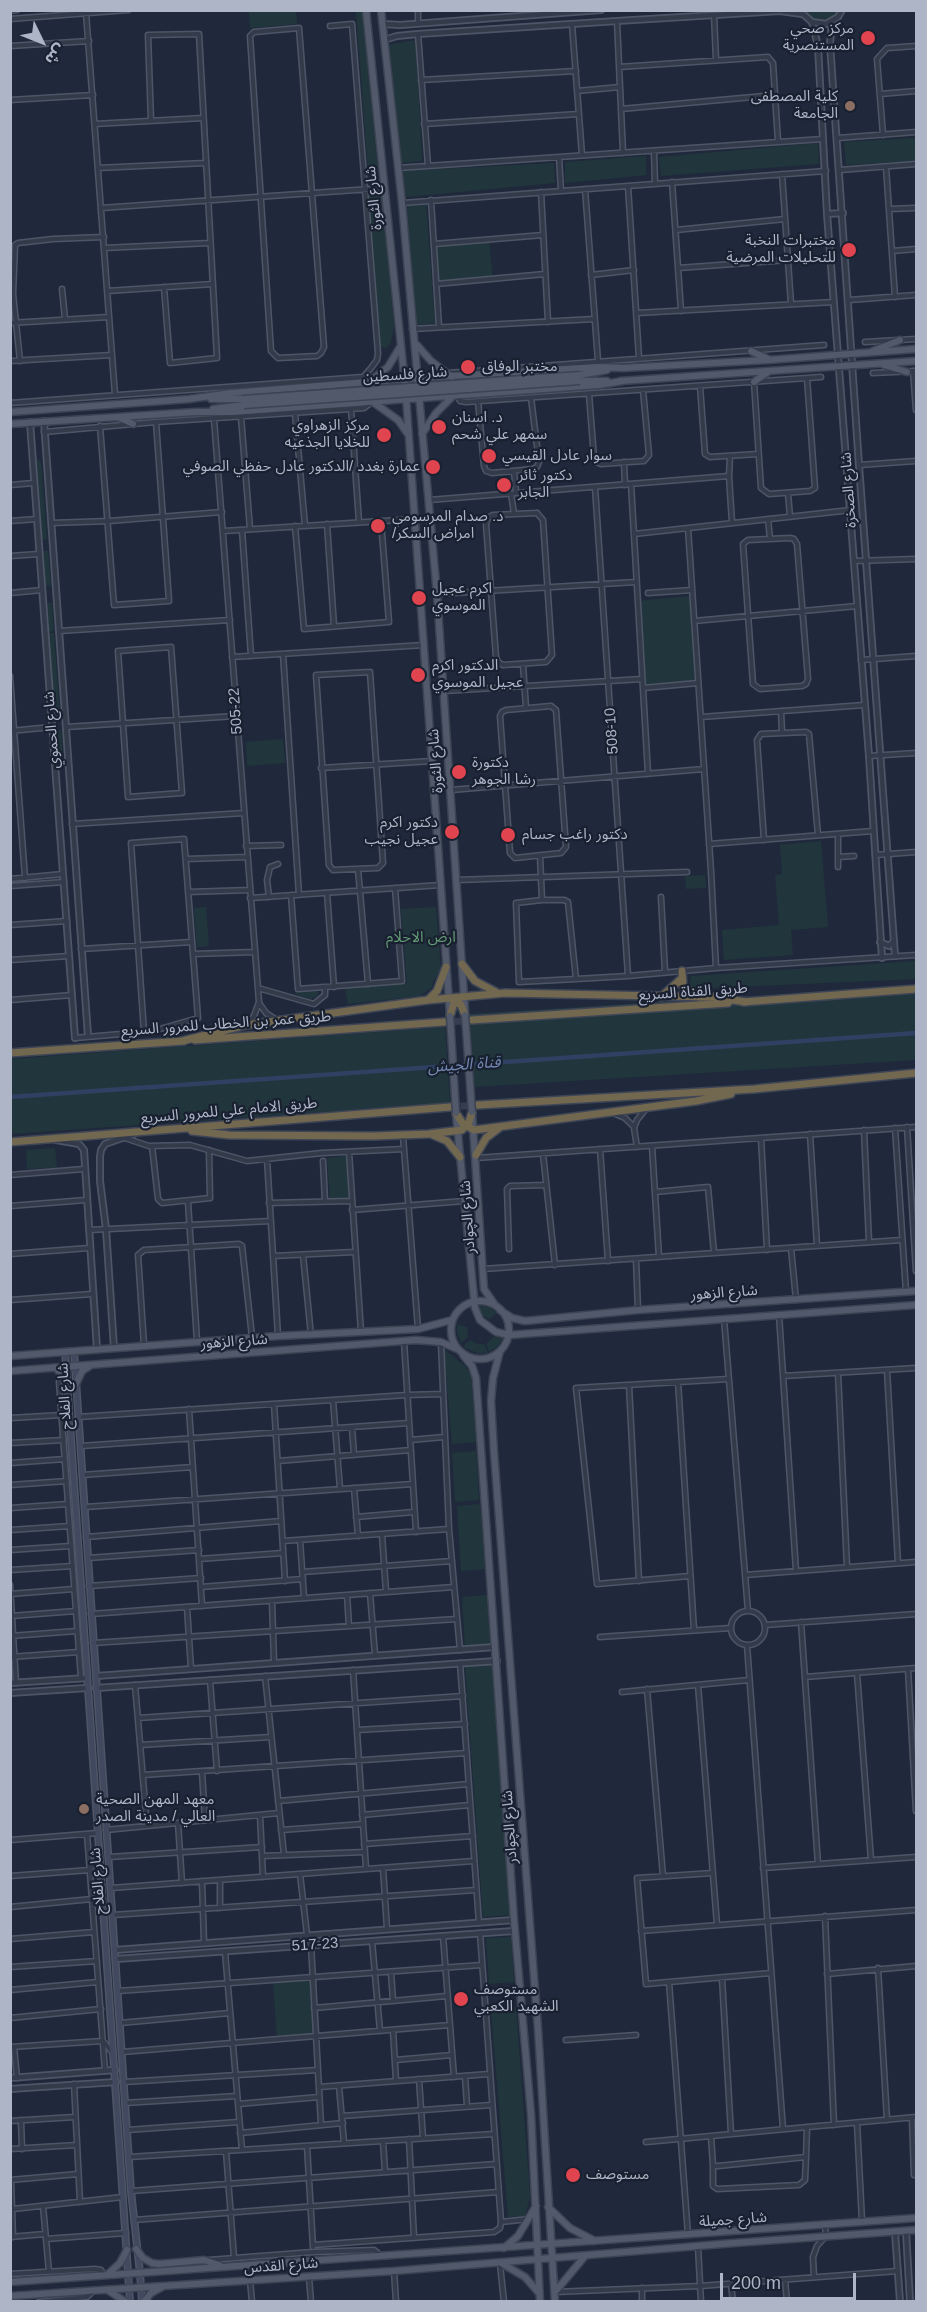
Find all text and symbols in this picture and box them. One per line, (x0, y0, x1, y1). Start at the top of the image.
north arrow (12, 12, 72, 72)
place label: مركز صحي المستنصرية (783, 20, 854, 55)
marker: مركز صحي المستنصرية (859, 29, 877, 47)
text: ش (42, 41, 69, 68)
place label: كلية المصطفى الجامعة (751, 88, 838, 123)
marker: كلية المصطفى الجامعة (843, 99, 857, 113)
street label: شارع الثورة (362, 165, 386, 231)
place label: مختبرات النخبة للتحليلات المرضية (726, 232, 836, 267)
marker: مختبرات النخبة للتحليلات المرضية (840, 241, 858, 259)
marker: مختبر الوفاق (459, 358, 477, 376)
place label: مختبر الوفاق (482, 358, 558, 376)
street label: شارع فلسطين (362, 363, 448, 387)
place label: د. اسنان سمهر علي شحم (452, 409, 547, 444)
place label: مركز الزهراوي للخلايا الجذعيه (285, 417, 370, 452)
marker: د. اسنان سمهر علي شحم (430, 418, 448, 436)
marker: مركز الزهراوي للخلايا الجذعيه (375, 426, 393, 444)
marker: سوار عادل القيسي (480, 447, 498, 465)
place label: سوار عادل القيسي (502, 447, 612, 465)
street label: شارع الصخرة (837, 451, 861, 529)
place label: عمارة بغدد /الدكتور عادل حفظي الصوفي (183, 458, 420, 476)
marker: عمارة بغدد /الدكتور عادل حفظي الصوفي (424, 458, 442, 476)
place label: دكتور ثائر الجابر (518, 467, 573, 502)
marker: دكتور ثائر الجابر (495, 476, 513, 494)
place label: د. صدام المرسومي /امراض السكر (392, 508, 503, 543)
marker: د. صدام المرسومي /امراض السكر (369, 517, 387, 535)
place label: اكرم عجيل الموسوي (432, 580, 492, 615)
marker: اكرم عجيل الموسوي (410, 589, 428, 607)
place label: الدكتور اكرم عجيل الموسوي (432, 657, 523, 692)
marker: الدكتور اكرم عجيل الموسوي (409, 666, 427, 684)
street label: 505-22 (225, 687, 247, 735)
street label: شارع الحموي (40, 691, 64, 769)
street label: 508-10 (601, 707, 623, 755)
street label: شارع الثورة (425, 728, 447, 794)
place label: دكتورة رشا الجوهر (472, 754, 536, 789)
marker: دكتورة رشا الجوهر (450, 763, 468, 781)
place label: دكتور اكرم عجيل نجيب (365, 814, 438, 849)
marker: دكتور اكرم عجيل نجيب (443, 823, 461, 841)
marker: دكتور راغب جسام (499, 826, 517, 844)
place label: دكتور راغب جسام (522, 826, 628, 844)
park label: ارض الاحلام (386, 929, 456, 947)
street label: طريق القناة السريع (638, 979, 748, 1005)
street label: طريق عمر بن الخطاب للمرور السريع (120, 1008, 332, 1040)
water label: قناة الجيش (427, 1053, 501, 1077)
street label: طريق الامام علي للمرور السريع (140, 1094, 318, 1128)
street label: شارع الچوادر (456, 1180, 480, 1254)
street label: شارع الزهور (690, 1282, 758, 1304)
street label: شارع الزهور (200, 1331, 268, 1353)
street label: شارع الفلاح (54, 1362, 76, 1430)
street label: شارع الچوادر (498, 1790, 522, 1864)
place label: معهد المهن الصحية العالي / مدينة الصدر (96, 1791, 215, 1826)
marker: معهد المهن الصحية العالي / مدينة الصدر (77, 1802, 91, 1816)
street label: شارع الفلاح (87, 1847, 109, 1915)
street label: 517-23 (291, 1934, 339, 1956)
place label: مستوصف الشهيد الكعبي (474, 1981, 559, 2016)
marker: مستوصف الشهيد الكعبي (452, 1990, 470, 2008)
marker: مستوصف (564, 2166, 582, 2184)
place label: مستوصف (586, 2166, 649, 2184)
street label: شارع جميلة (698, 2209, 768, 2231)
street label: شارع القدس (243, 2254, 319, 2278)
scale bar (723, 2261, 860, 2299)
text: 200 m (731, 2273, 781, 2293)

